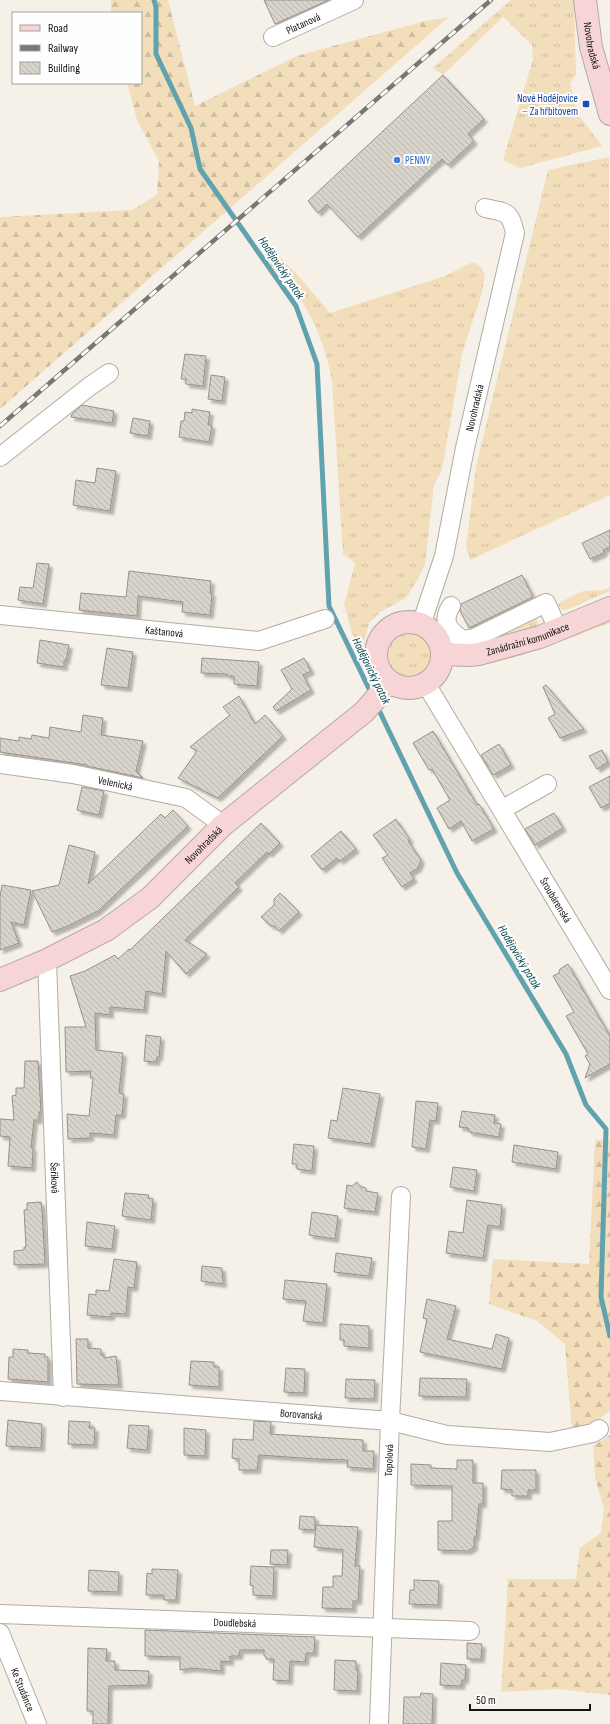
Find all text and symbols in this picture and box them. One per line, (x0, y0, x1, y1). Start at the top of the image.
street label: Platanová (284, 10, 322, 37)
legend (12, 12, 142, 84)
text: Road (48, 21, 68, 36)
street label: Novohradská (581, 21, 603, 70)
text: Railway (48, 41, 79, 56)
text: Building (48, 61, 80, 76)
place label: Nové Hodějovice – Za hřbitovem (517, 92, 578, 118)
marker: Nové Hodějovice – Za hřbitovem (581, 99, 591, 109)
place label: PENNY (405, 154, 430, 167)
marker: PENNY (392, 155, 402, 165)
water label: Hodějovický potok (255, 234, 308, 303)
street label: Novohradská (463, 383, 486, 433)
street label: Zanádražní komunikace (485, 619, 571, 658)
street label: Kaštanová (145, 623, 184, 640)
water label: Hodějovický potok (348, 635, 394, 707)
street label: Velenická (97, 773, 134, 793)
street label: Novohradská (182, 823, 225, 866)
street label: Šroubárenská (537, 875, 574, 925)
water label: Hodějovický potok (494, 922, 544, 992)
street label: Šeříková (48, 1162, 62, 1194)
street label: Borovanská (279, 1406, 323, 1422)
street label: Topolová (381, 1444, 396, 1477)
street label: Doudlebská (213, 1615, 256, 1630)
street label: Ke Studánce (8, 1666, 38, 1713)
scale bar (470, 1686, 590, 1712)
text: 50 m (476, 1693, 496, 1708)

